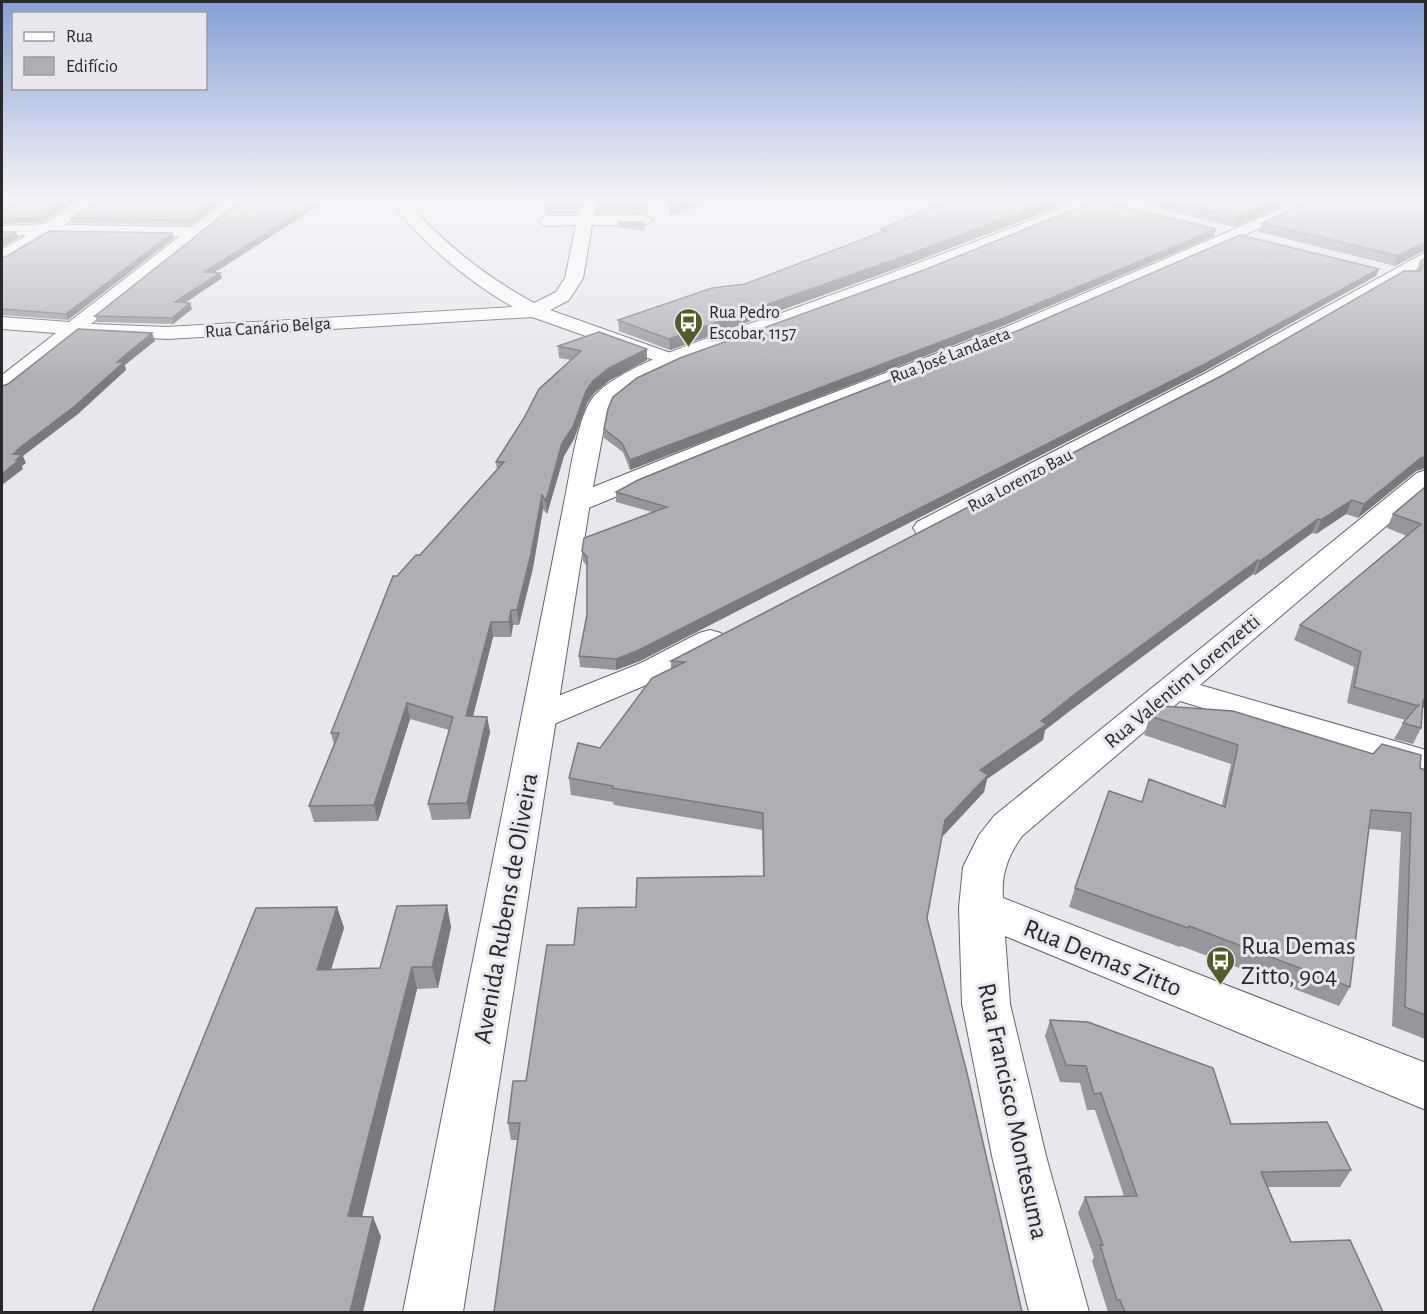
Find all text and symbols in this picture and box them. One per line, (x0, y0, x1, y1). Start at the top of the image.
legend (12, 12, 207, 90)
text: Rua (66, 28, 93, 46)
text: Edifício (66, 58, 118, 76)
place label: Rua Pedro Escobar, 1157 (709, 304, 796, 343)
bus stop icon: Rua Pedro Escobar, 1157 (672, 306, 704, 348)
street label: Rua Canário Belga (205, 315, 332, 341)
street label: Rua José Landaeta (888, 325, 1013, 387)
street label: Rua Lorenzo Bau (965, 446, 1076, 516)
street label: Rua Valentim Lorenzetti (1101, 610, 1264, 752)
street label: Avenida Rubens de Oliveira (469, 771, 543, 1046)
street label: Rua Demas Zitto (1020, 914, 1185, 1001)
place label: Rua Demas Zitto, 904 (1241, 933, 1356, 989)
bus stop icon: Rua Demas Zitto, 904 (1204, 944, 1236, 986)
street label: Rua Francisco Montesuma (973, 981, 1053, 1242)

